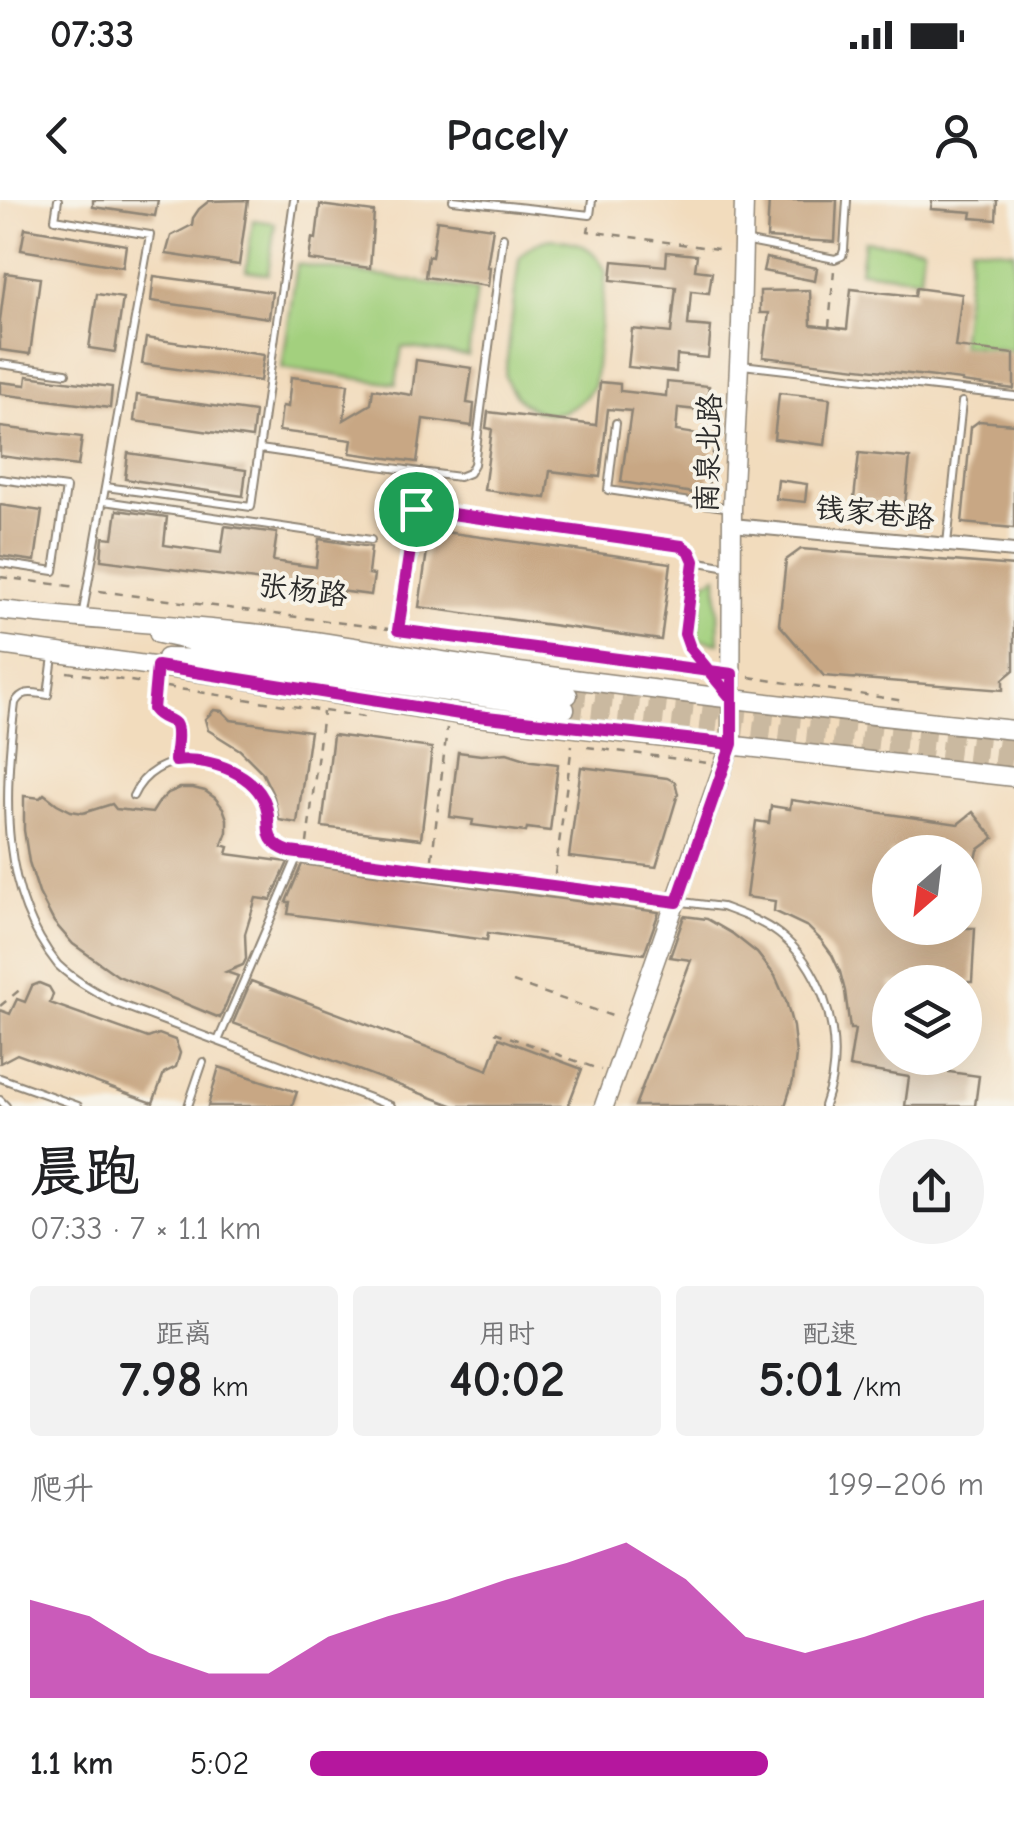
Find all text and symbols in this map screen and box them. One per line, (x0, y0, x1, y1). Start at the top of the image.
text: 07:33 (50, 13, 134, 57)
icon: back (30, 108, 85, 163)
icon: person (929, 108, 984, 163)
text: Pacely (446, 109, 568, 161)
street label: 南泉北路 (689, 392, 728, 514)
pin (374, 467, 459, 552)
icon: arrive (389, 482, 444, 537)
street label: 钱家巷路 (814, 491, 936, 536)
street label: 张杨路 (256, 568, 350, 613)
north arrow (872, 835, 982, 945)
map controls (872, 835, 982, 1075)
button: layers (872, 965, 982, 1075)
button: share (879, 1139, 984, 1244)
text: 晨跑 (30, 1140, 140, 1204)
text: 07:33 · 7 × 1.1 km (30, 1210, 261, 1247)
text: 距离 (156, 1318, 212, 1350)
text: 用时 (479, 1318, 535, 1350)
text: 配速 (802, 1318, 858, 1350)
text: 7.98 (119, 1351, 203, 1409)
text: 40:02 (449, 1351, 565, 1409)
text: 5:01 (758, 1351, 843, 1409)
text: km (203, 1371, 249, 1403)
text: /km (843, 1371, 902, 1403)
text: 199–206 m (827, 1466, 984, 1503)
text: 爬升 (30, 1470, 94, 1507)
text: 1.1 km (30, 1745, 113, 1782)
text: 5:02 (190, 1745, 249, 1782)

